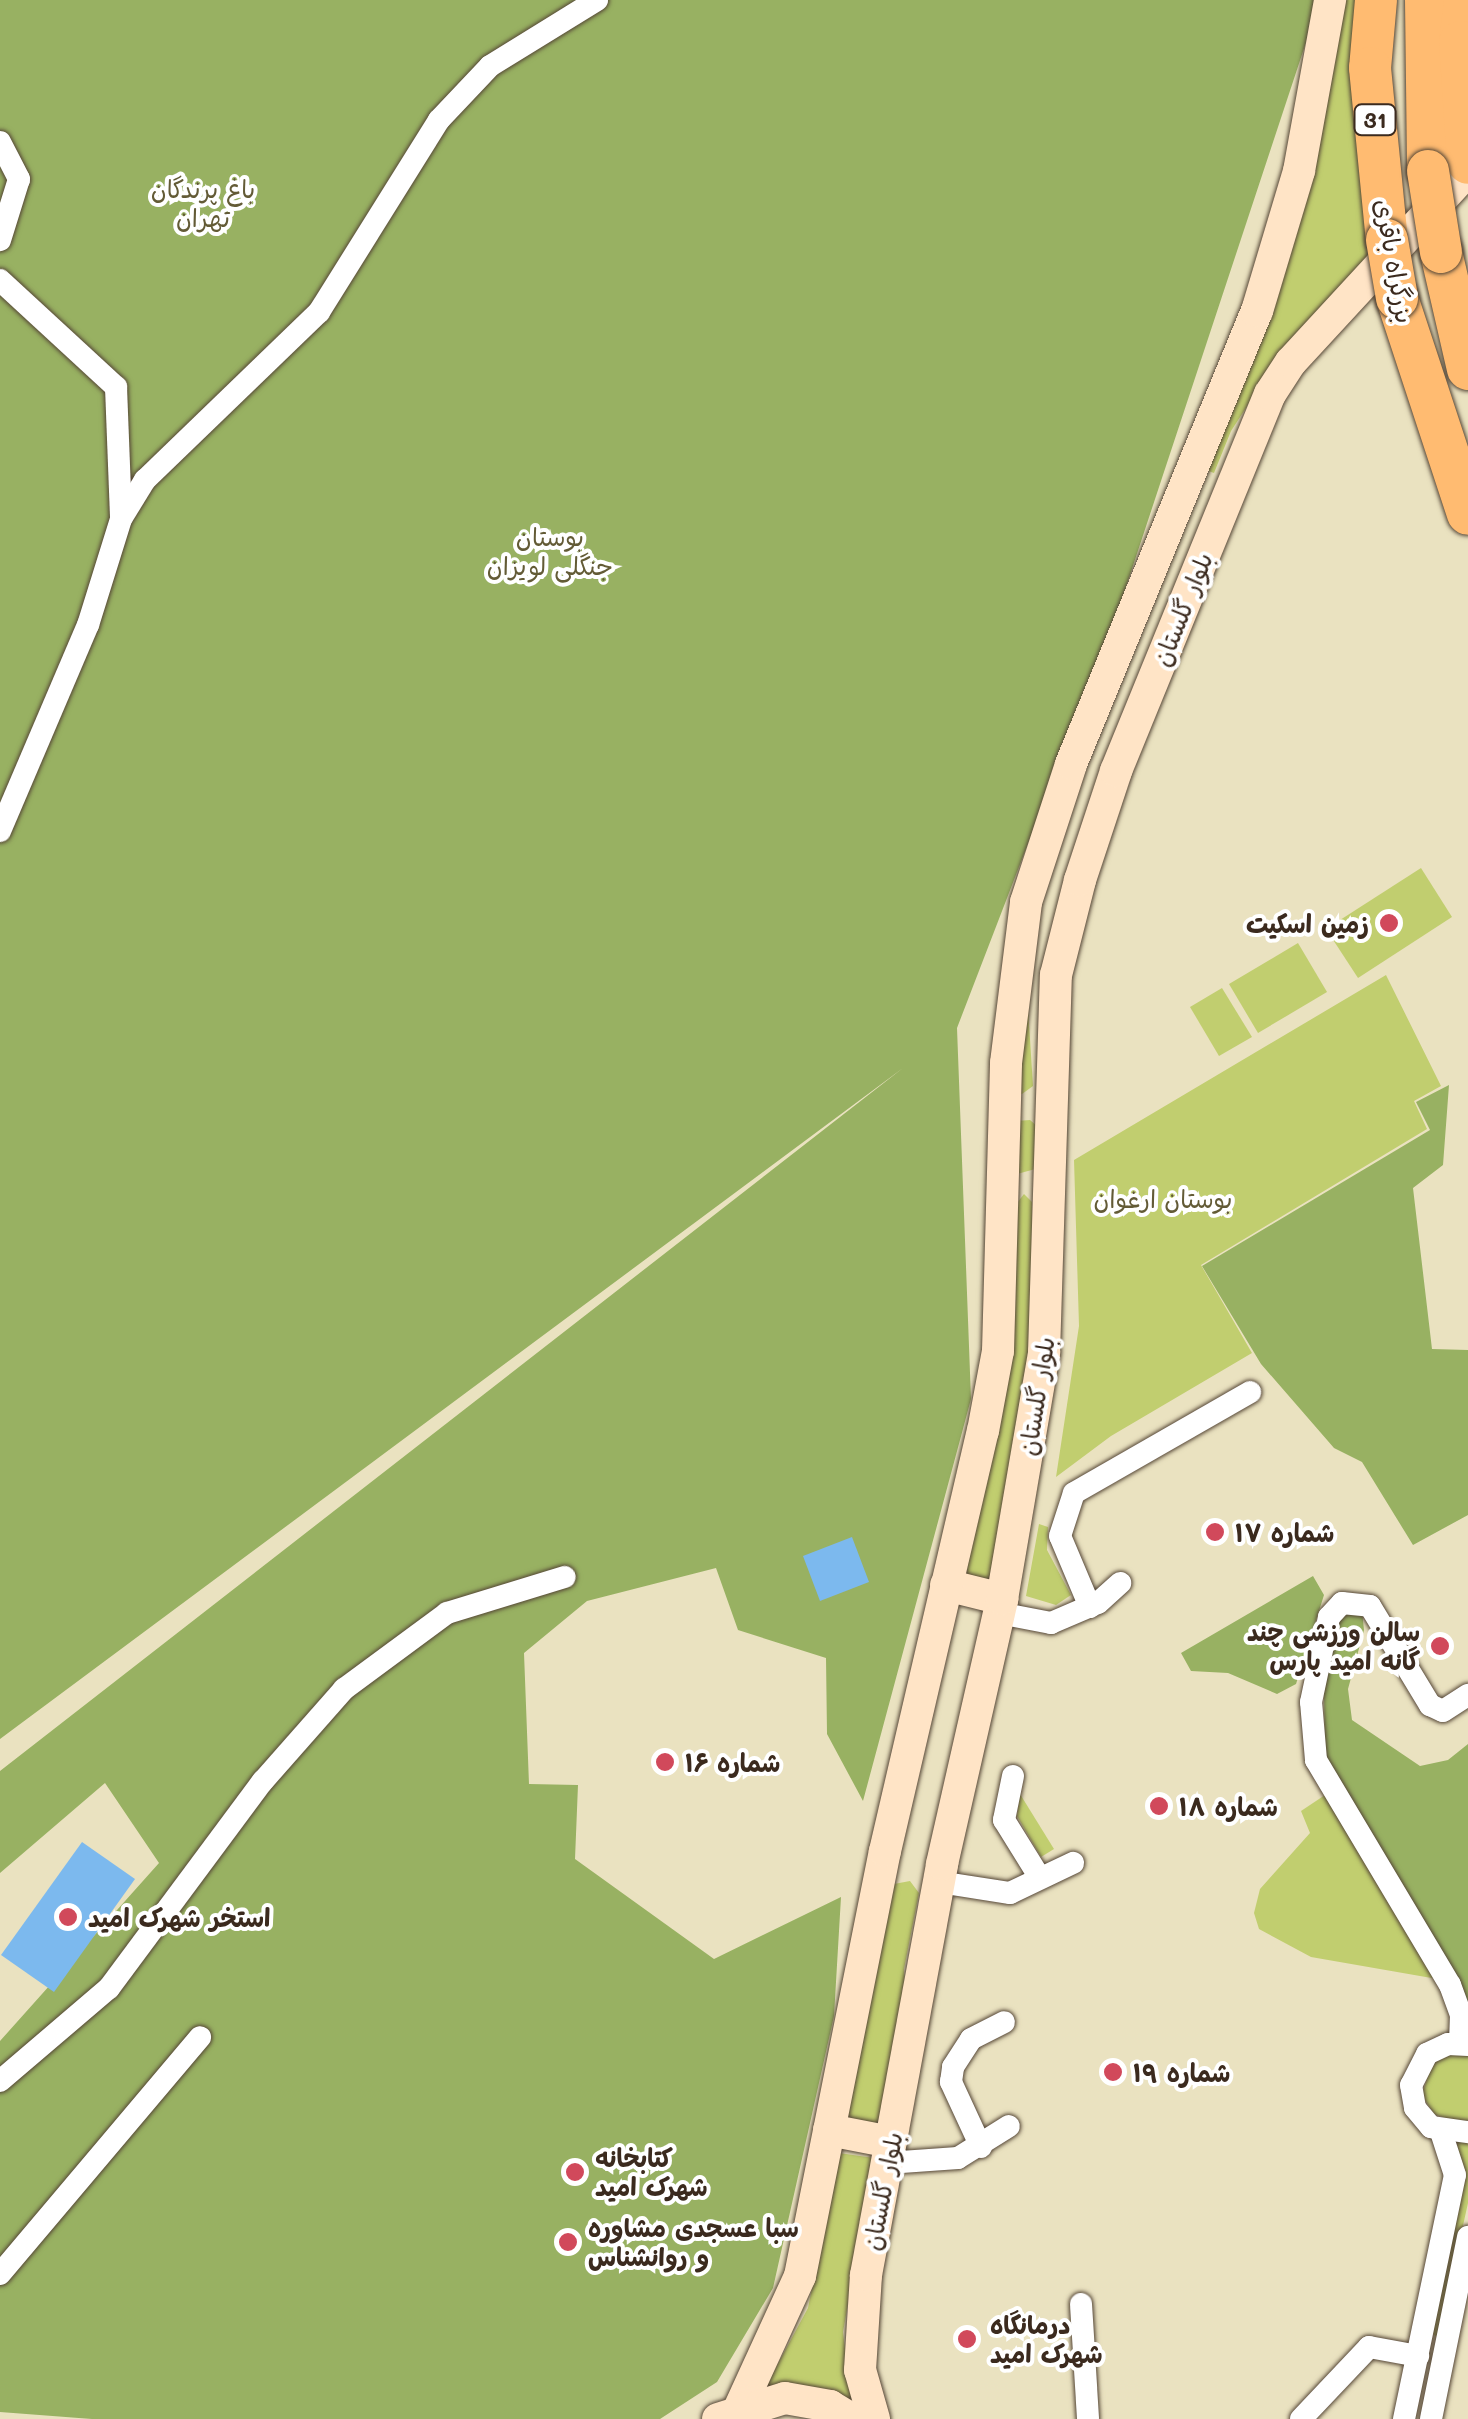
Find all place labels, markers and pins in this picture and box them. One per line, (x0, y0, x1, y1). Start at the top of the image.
place label: زمین اسکیت (1246, 908, 1369, 938)
marker: زمین اسکیت (1378, 912, 1400, 934)
place label: شماره ۱۷ (1235, 1517, 1334, 1547)
marker: شماره ۱۷ (1204, 1521, 1226, 1543)
place label: سالن ورزشی چند گانه امید پارس (1247, 1617, 1420, 1676)
marker: سالن ورزشی چند گانه امید پارس (1429, 1635, 1451, 1657)
place label: شماره ۱۶ (685, 1747, 780, 1777)
marker: شماره ۱۶ (654, 1751, 676, 1773)
place label: شماره ۱۸ (1179, 1791, 1278, 1821)
marker: شماره ۱۸ (1148, 1795, 1170, 1817)
place label: استخر شهرک امید (88, 1902, 271, 1932)
marker: استخر شهرک امید (57, 1906, 79, 1928)
place label: شماره ۱۹ (1133, 2057, 1230, 2087)
marker: شماره ۱۹ (1102, 2061, 1124, 2083)
place label: کتابخانه شهرک امید (595, 2143, 708, 2202)
marker: کتابخانه شهرک امید (564, 2161, 586, 2183)
place label: سبا عسجدی مشاوره و روانشناس (588, 2213, 799, 2272)
marker: سبا عسجدی مشاوره و روانشناس (557, 2231, 579, 2253)
place label: درمانگاه شهرک امید (990, 2310, 1103, 2369)
marker: درمانگاه شهرک امید (954, 2326, 980, 2352)

